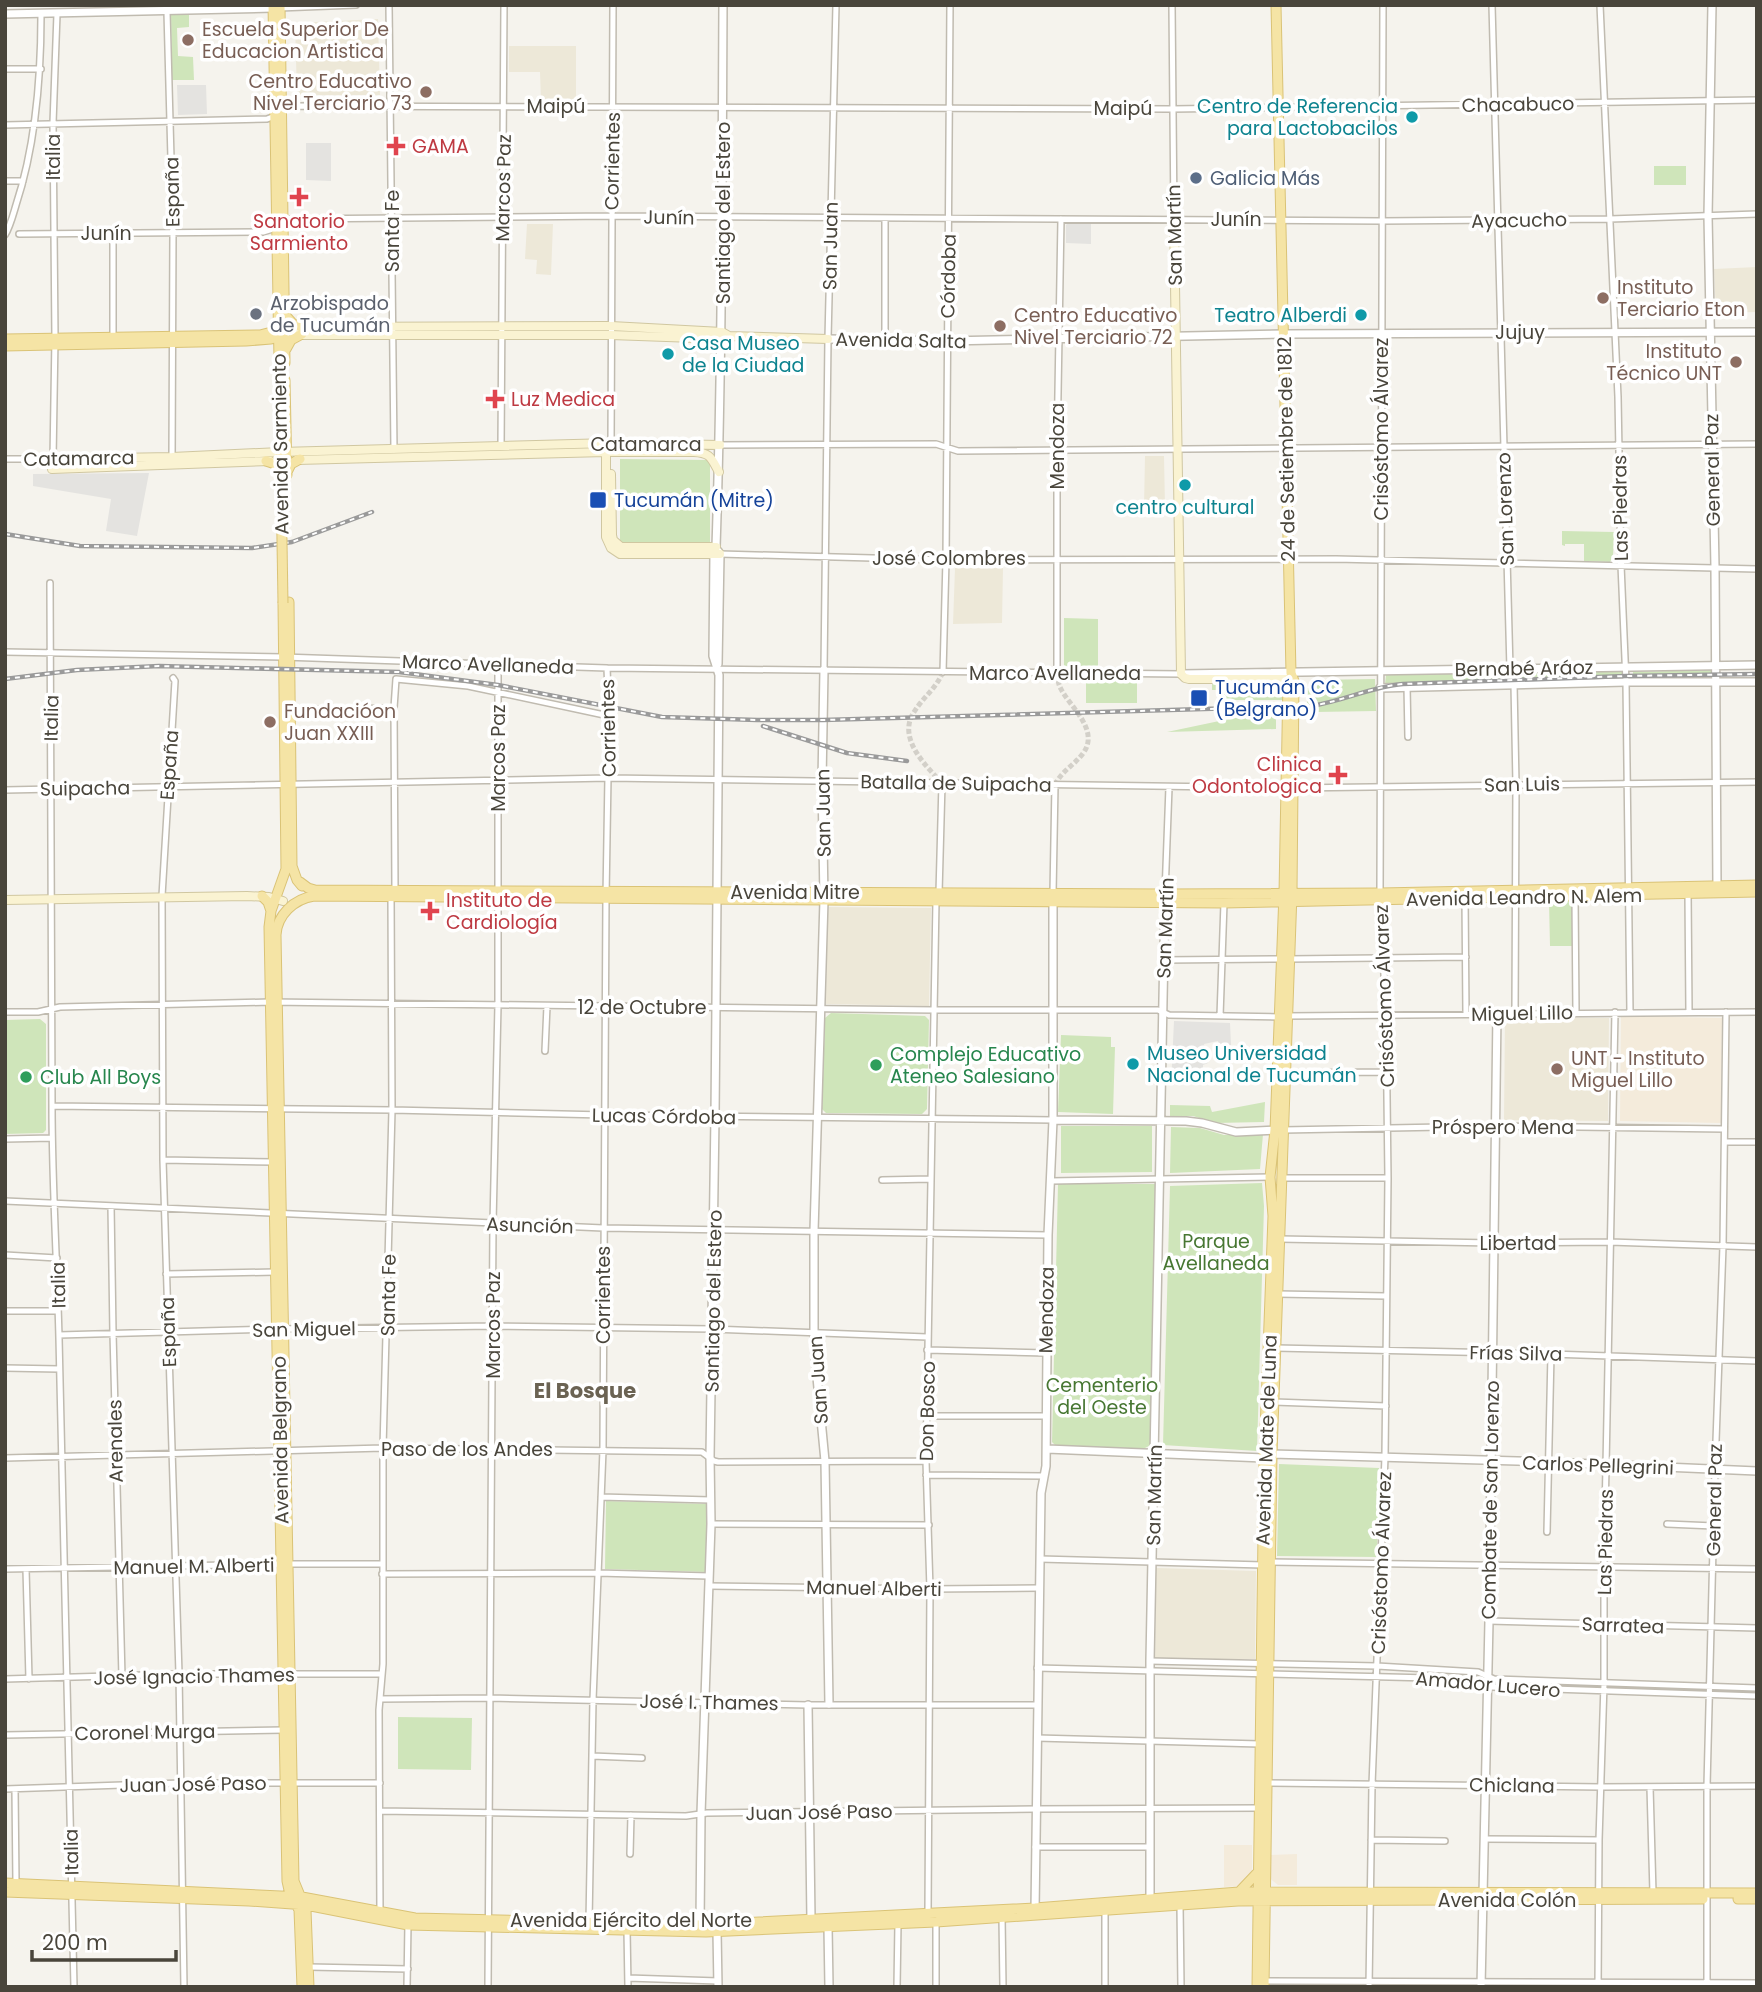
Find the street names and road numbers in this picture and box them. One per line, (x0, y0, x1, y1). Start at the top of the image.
street label: Chacabuco (1461, 90, 1575, 119)
street label: Maipú (527, 93, 585, 120)
street label: Maipú (1094, 95, 1152, 122)
street label: Corrientes (598, 112, 627, 210)
street label: Santiago del Estero (710, 122, 737, 304)
street label: Italia (40, 134, 67, 180)
street label: Marcos Paz (489, 134, 518, 242)
street label: España (158, 157, 187, 227)
street label: San Martín (1160, 184, 1189, 286)
street label: Santa Fe (379, 190, 406, 272)
street label: San Juan (816, 202, 845, 290)
street label: Junín (643, 204, 695, 231)
street label: Junín (1210, 206, 1262, 233)
street label: Ayacucho (1471, 206, 1567, 235)
street label: Junín (80, 220, 132, 247)
street label: Córdoba (934, 233, 963, 319)
street label: Jujuy (1495, 319, 1545, 346)
street label: Avenida Salta (835, 326, 967, 355)
street label: 24 de Setiembre de 1812 (1271, 336, 1302, 562)
street label: Crisóstomo Álvarez (1368, 338, 1395, 520)
street label: Avenida Sarmiento (265, 353, 296, 535)
street label: Mendoza (1044, 403, 1071, 489)
street label: General Paz (1698, 413, 1727, 527)
street label: Catamarca (590, 431, 702, 458)
street label: Catamarca (23, 444, 135, 473)
street label: San Lorenzo (1490, 452, 1521, 566)
street label: Las Piedras (1606, 455, 1635, 561)
street label: José Colombres (872, 545, 1026, 572)
street label: Marco Avellaneda (402, 648, 574, 681)
street label: Bernabé Aráoz (1454, 654, 1594, 683)
street label: Marco Avellaneda (969, 660, 1141, 687)
street label: Corrientes (594, 679, 623, 777)
street label: Italia (38, 694, 65, 742)
street label: Marcos Paz (485, 704, 512, 812)
street label: España (154, 729, 185, 801)
street label: Batalla de Suipacha (860, 768, 1052, 799)
street label: San Juan (809, 769, 838, 857)
street label: San Luis (1484, 770, 1560, 799)
street label: Suipacha (40, 774, 130, 803)
street label: San Martín (1150, 877, 1181, 979)
street label: Avenida Mitre (730, 879, 860, 906)
street label: Avenida Leandro N. Alem (1406, 882, 1642, 913)
street label: Crisóstomo Álvarez (1368, 904, 1401, 1088)
street label: 12 de Octubre (577, 994, 707, 1021)
street label: Miguel Lillo (1471, 999, 1573, 1028)
street label: Lucas Córdoba (592, 1102, 736, 1131)
street label: Próspero Mena (1432, 1114, 1574, 1141)
street label: Santiago del Estero (698, 1209, 729, 1393)
street label: Asunción (486, 1210, 574, 1241)
street label: Libertad (1479, 1230, 1557, 1257)
street label: Corrientes (590, 1246, 617, 1344)
street label: Santa Fe (374, 1254, 403, 1336)
street label: Italia (45, 1261, 72, 1309)
street label: Mendoza (1032, 1266, 1061, 1354)
street label: Marcos Paz (480, 1271, 507, 1379)
street label: España (154, 1296, 183, 1368)
street label: San Miguel (252, 1315, 356, 1344)
street label: Avenida Mate de Luna (1249, 1334, 1284, 1546)
street label: San Juan (802, 1335, 835, 1425)
street label: Frías Silva (1469, 1339, 1563, 1368)
street label: Avenida Belgrano (266, 1356, 295, 1524)
street label: Don Bosco (913, 1361, 942, 1461)
street label: Combate de San Lorenzo (1475, 1380, 1506, 1620)
street label: Arenales (101, 1399, 130, 1483)
street label: Paso de los Andes (381, 1436, 553, 1463)
street label: General Paz (1700, 1443, 1729, 1557)
street label: San Martín (1140, 1444, 1169, 1546)
street label: Carlos Pellegrini (1522, 1449, 1674, 1482)
street label: Crisóstomo Álvarez (1365, 1471, 1398, 1655)
street label: Las Piedras (1591, 1489, 1620, 1595)
street label: Manuel M. Alberti (113, 1552, 275, 1581)
street label: Manuel Alberti (806, 1574, 942, 1603)
street label: Sarratea (1581, 1611, 1665, 1640)
street label: José Ignacio Thames (93, 1661, 295, 1692)
street label: Amador Lucero (1414, 1665, 1562, 1704)
street label: José I. Thames (639, 1688, 779, 1717)
street label: Coronel Murga (74, 1718, 216, 1747)
street label: Juan José Paso (119, 1770, 267, 1799)
street label: Chiclana (1469, 1771, 1555, 1800)
street label: Juan José Paso (745, 1798, 893, 1827)
street label: Italia (58, 1828, 85, 1876)
street label: Avenida Colón (1438, 1887, 1576, 1914)
street label: Avenida Ejército del Norte (510, 1907, 752, 1934)

